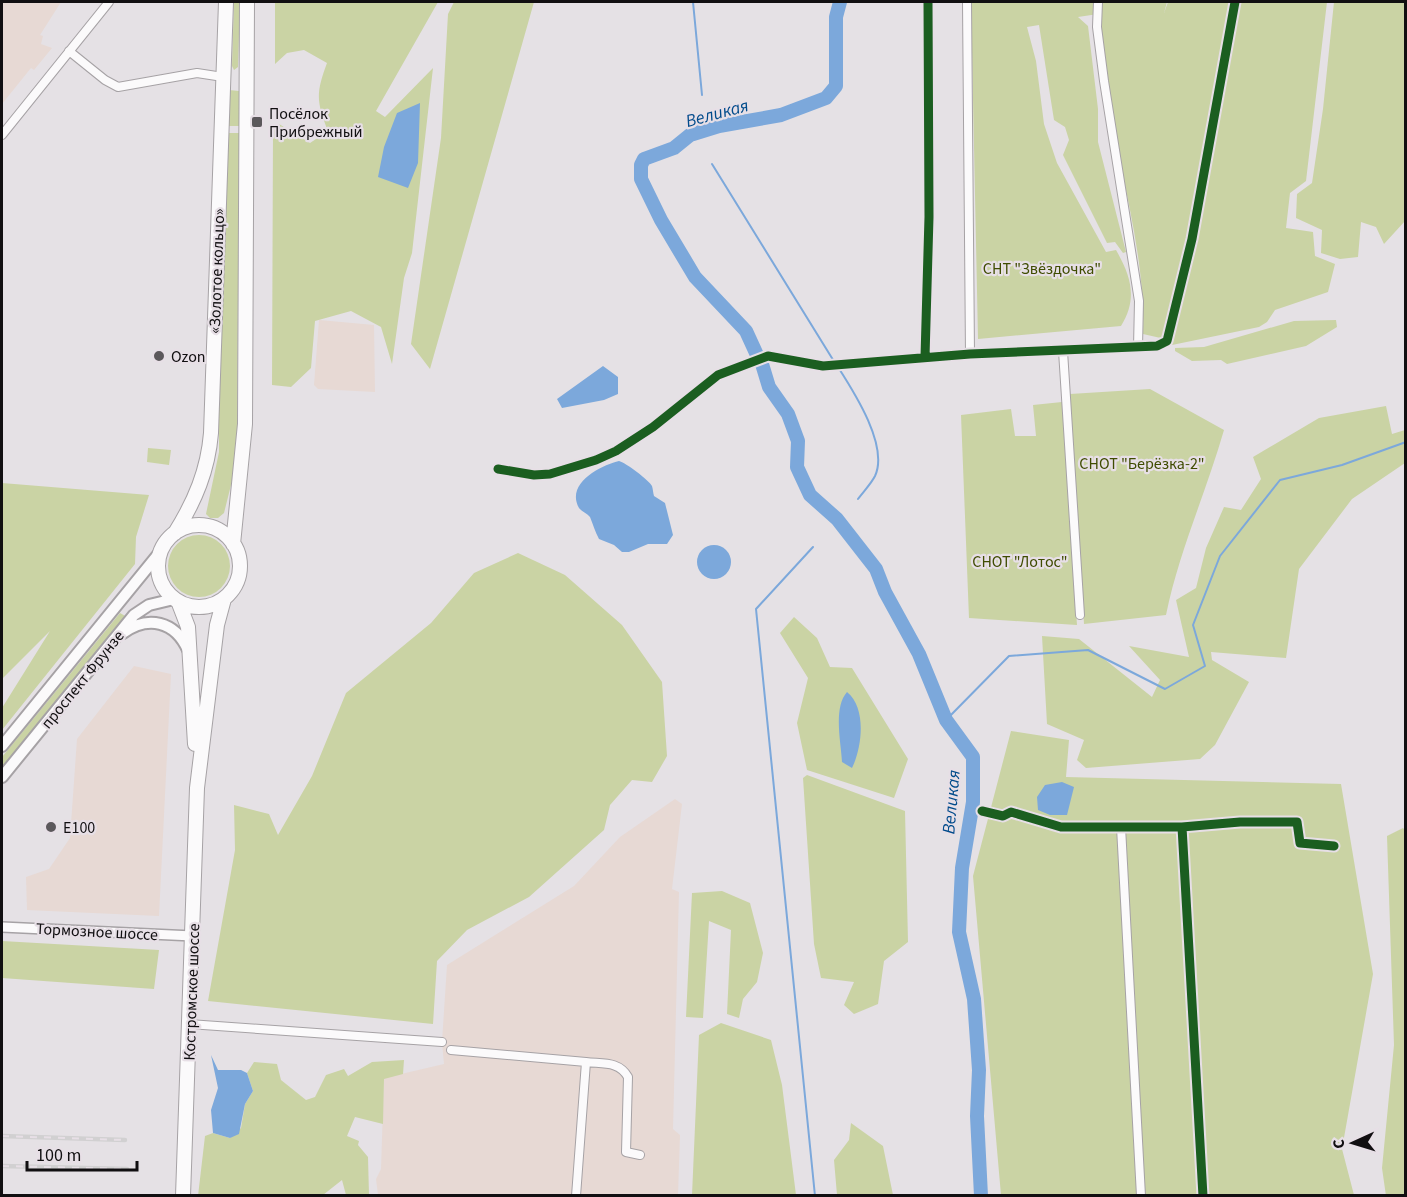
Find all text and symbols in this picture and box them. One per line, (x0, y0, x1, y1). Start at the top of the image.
water label: Великая (683, 93, 752, 134)
place label: Посёлок Прибрежный (269, 103, 363, 143)
marker: Посёлок Прибрежный (250, 115, 264, 129)
street label: «Золотое кольцо» (204, 208, 230, 334)
park label: СНТ "Звёздочка" (983, 258, 1101, 280)
place label: Ozon (171, 346, 206, 368)
marker: Ozon (152, 349, 166, 363)
park label: СНОТ "Берёзка-2" (1079, 453, 1205, 475)
park label: СНОТ "Лотос" (972, 551, 1068, 573)
street label: проспект Фрунзе (36, 626, 129, 734)
water label: Великая (936, 769, 967, 835)
place label: E100 (63, 817, 95, 839)
marker: E100 (44, 820, 58, 834)
street label: Тормозное шоссе (35, 918, 159, 946)
street label: Костромское шоссе (179, 923, 205, 1061)
north arrow (1323, 1113, 1383, 1173)
scale bar (27, 1134, 136, 1172)
text: С (1328, 1139, 1350, 1149)
text: 100 m (36, 1143, 81, 1168)

